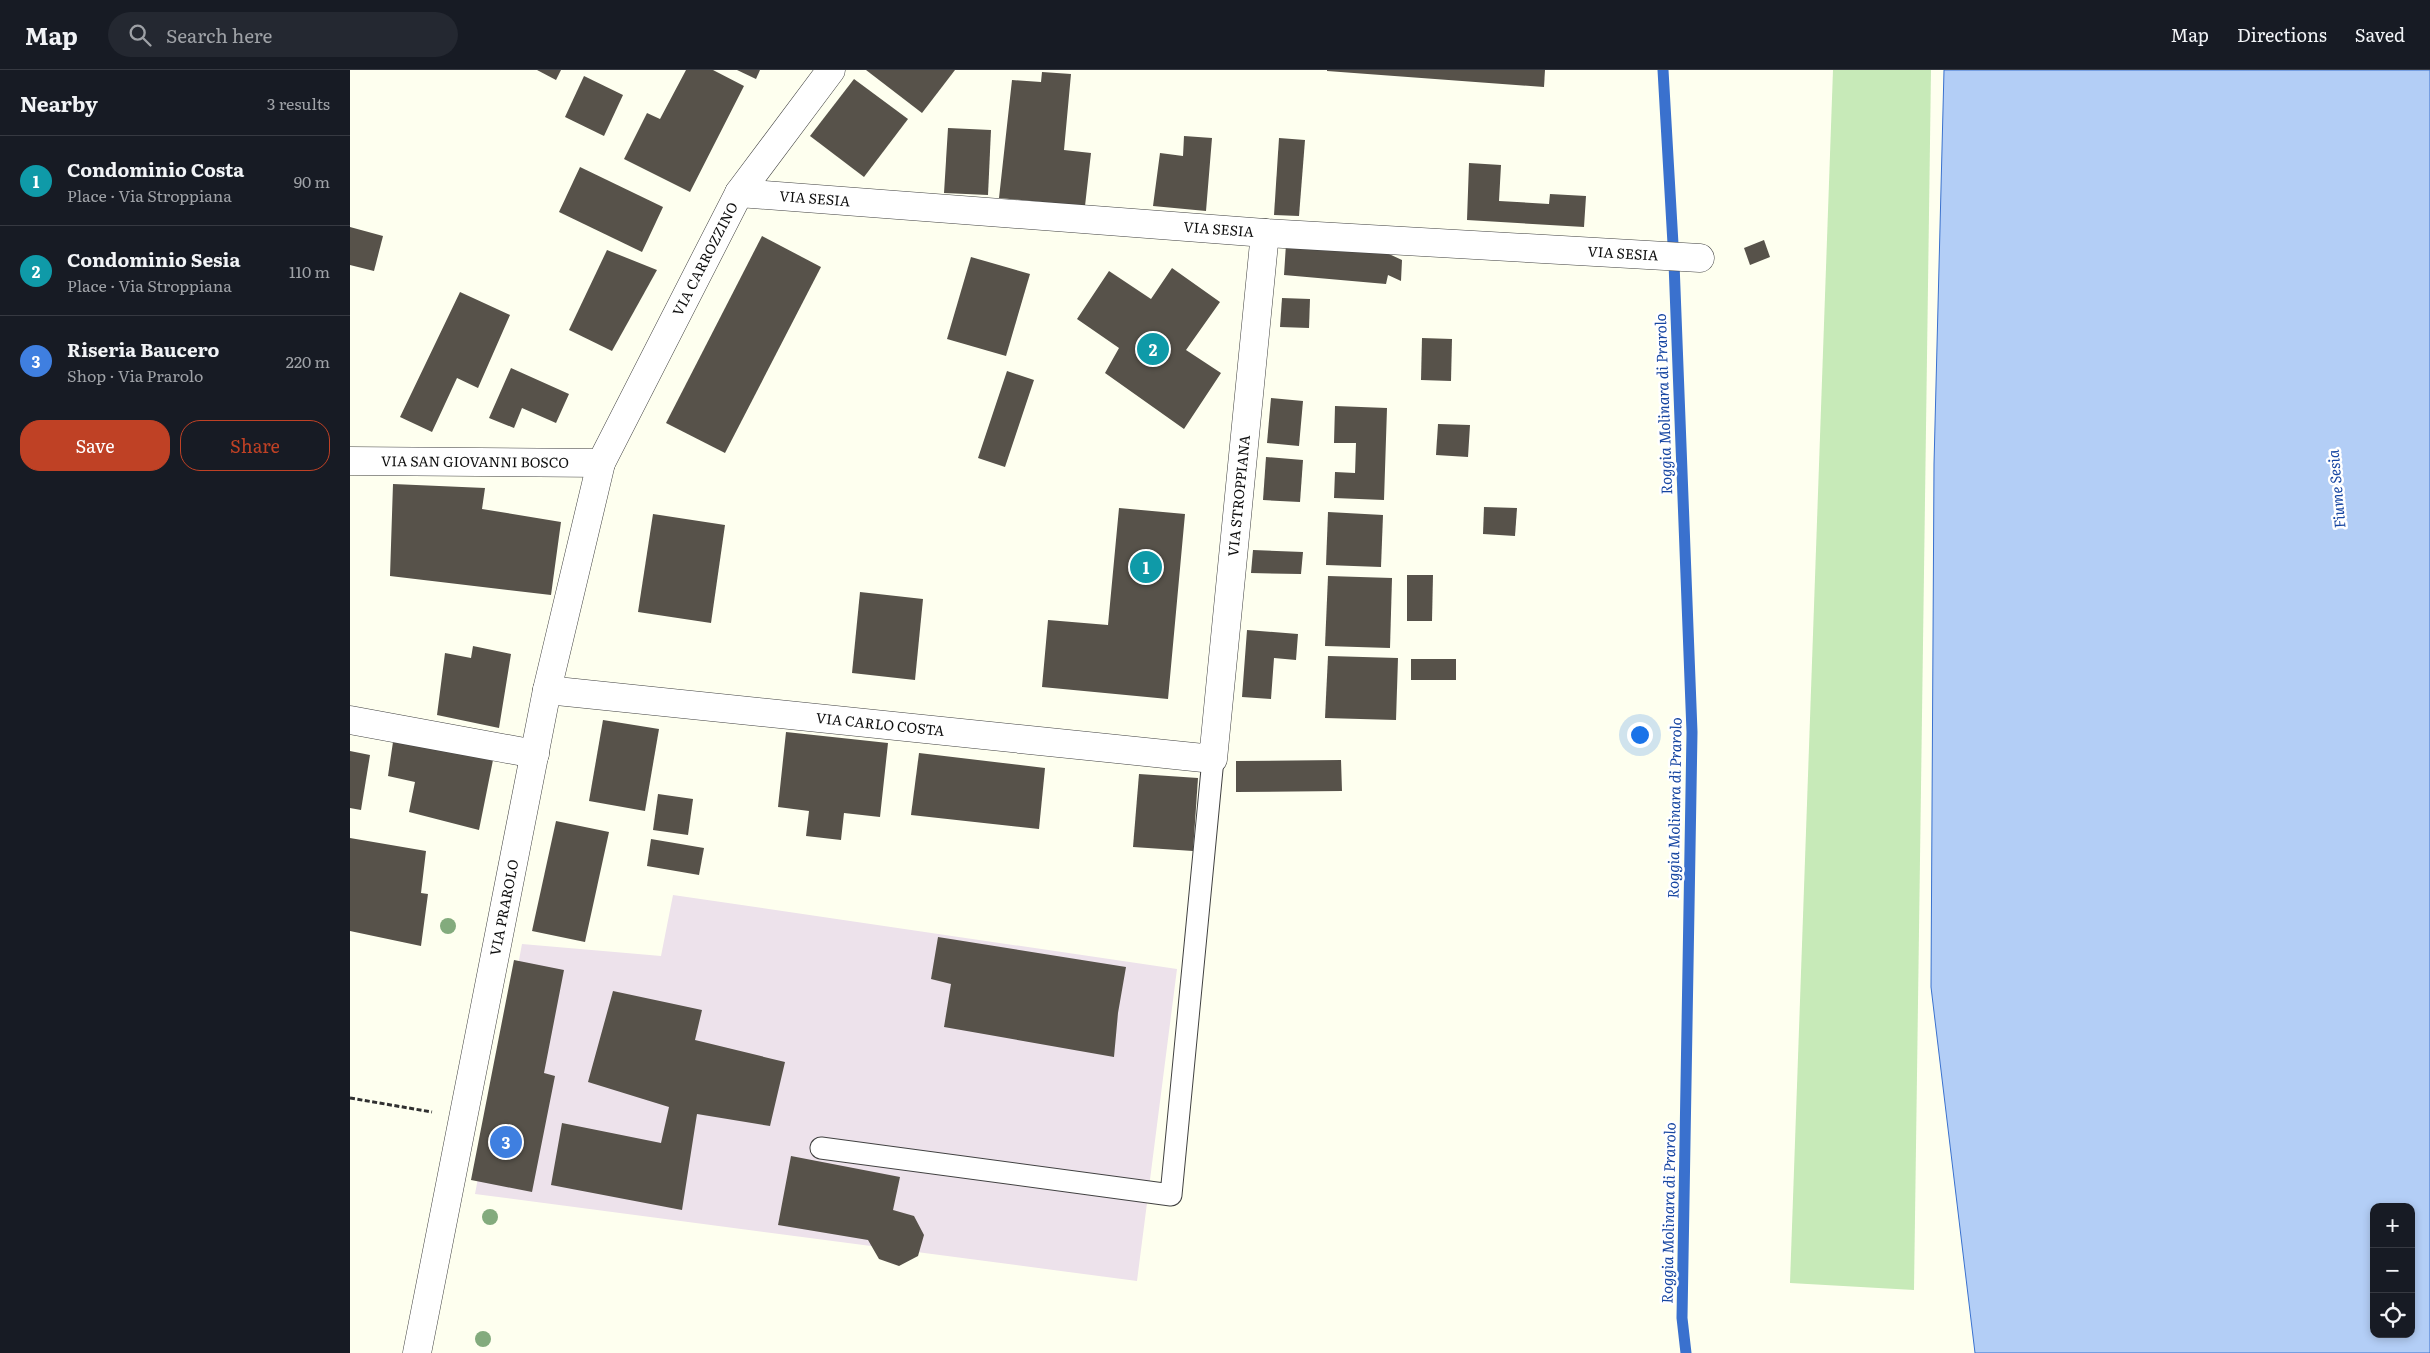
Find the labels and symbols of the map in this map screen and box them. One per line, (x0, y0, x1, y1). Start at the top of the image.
street label: VIA SESIA (779, 185, 852, 210)
street label: VIA CARROZZINO (667, 198, 742, 319)
street label: VIA SESIA (1183, 216, 1256, 241)
street label: VIA SESIA (1587, 241, 1660, 265)
water label: Roggia Molinara di Prarolo (1648, 313, 1677, 495)
pin: 2 (1137, 330, 1169, 368)
street label: VIA STROPPIANA (1222, 433, 1254, 558)
water label: Fiume Sesia (2321, 448, 2350, 529)
street label: VIA SAN GIOVANNI BOSCO (381, 450, 569, 472)
pin: 1 (1130, 548, 1162, 586)
street label: VIA CARLO COSTA (815, 707, 946, 740)
water label: Roggia Molinara di Prarolo (1660, 717, 1687, 899)
your location (1627, 722, 1653, 748)
street label: VIA PRAROLO (484, 857, 523, 957)
water label: Roggia Molinara di Prarolo (1654, 1122, 1681, 1304)
pin: 3 (490, 1123, 522, 1161)

